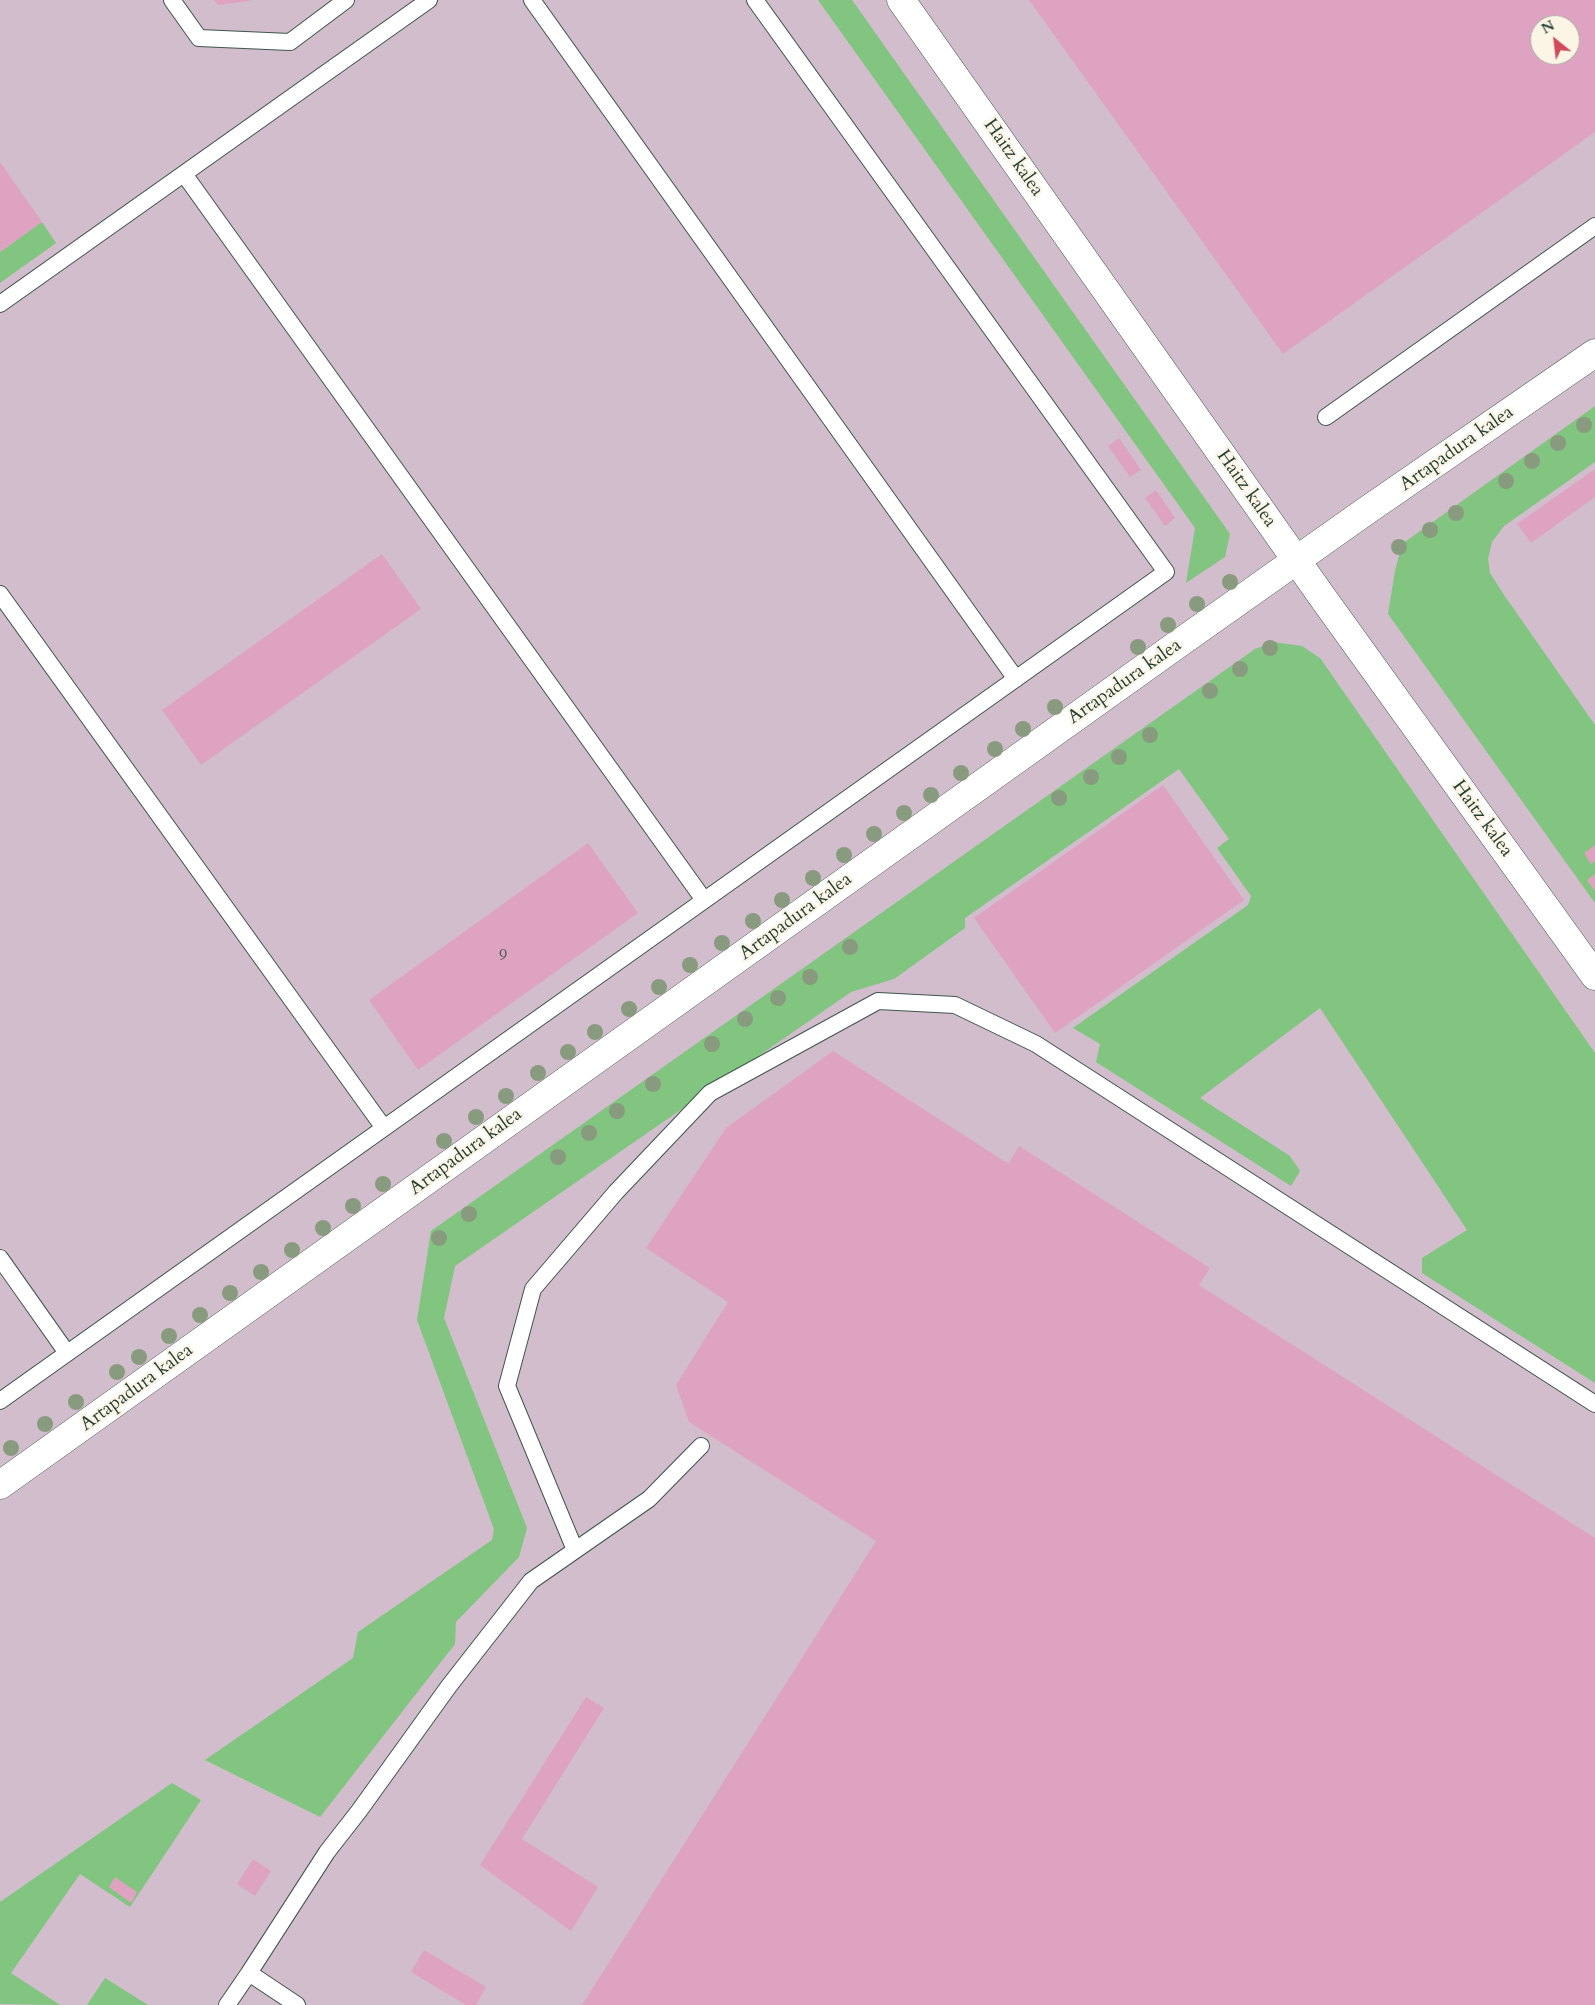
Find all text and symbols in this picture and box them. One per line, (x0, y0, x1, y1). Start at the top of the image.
north arrow (1530, 15, 1580, 65)
text: N (1538, 16, 1558, 39)
street label: Haitz kalea (978, 115, 1048, 201)
street label: Artapadura kalea (1396, 401, 1518, 497)
street label: Haitz kalea (1211, 446, 1281, 532)
street label: Artapadura kalea (1064, 634, 1186, 730)
street label: Haitz kalea (1447, 776, 1517, 862)
street label: Artapadura kalea (735, 868, 857, 966)
house number: 9 (499, 946, 507, 966)
street label: Artapadura kalea (405, 1103, 527, 1201)
street label: Artapadura kalea (76, 1339, 198, 1437)

